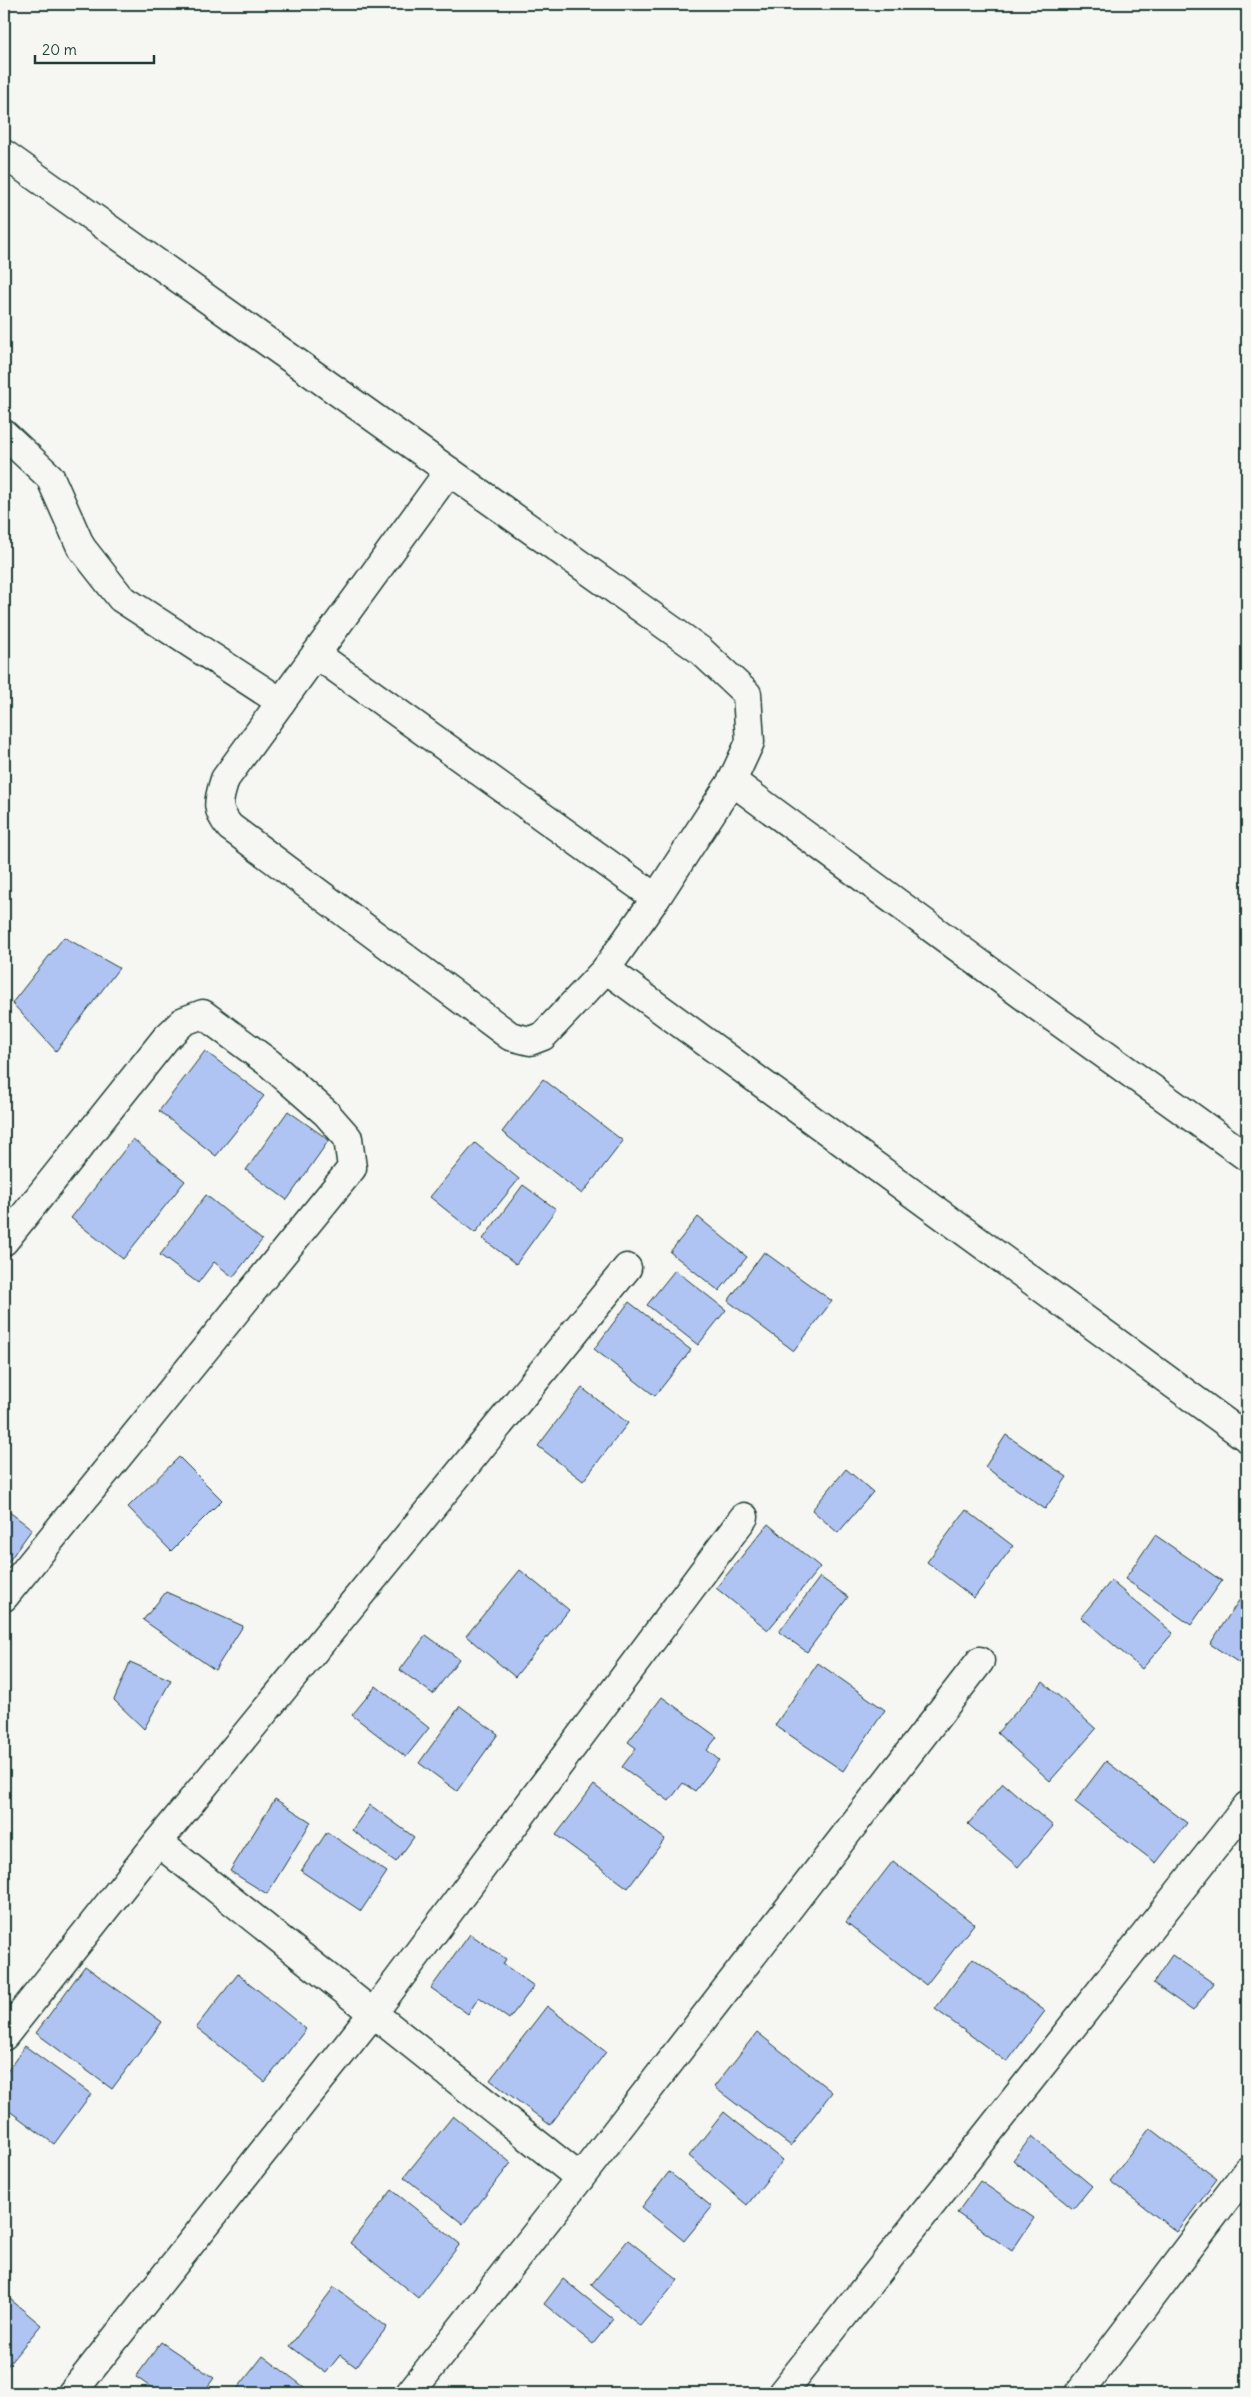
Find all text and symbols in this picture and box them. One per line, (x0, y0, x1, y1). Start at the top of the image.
scale bar (35, 32, 154, 64)
text: 20 m (42, 40, 77, 59)

